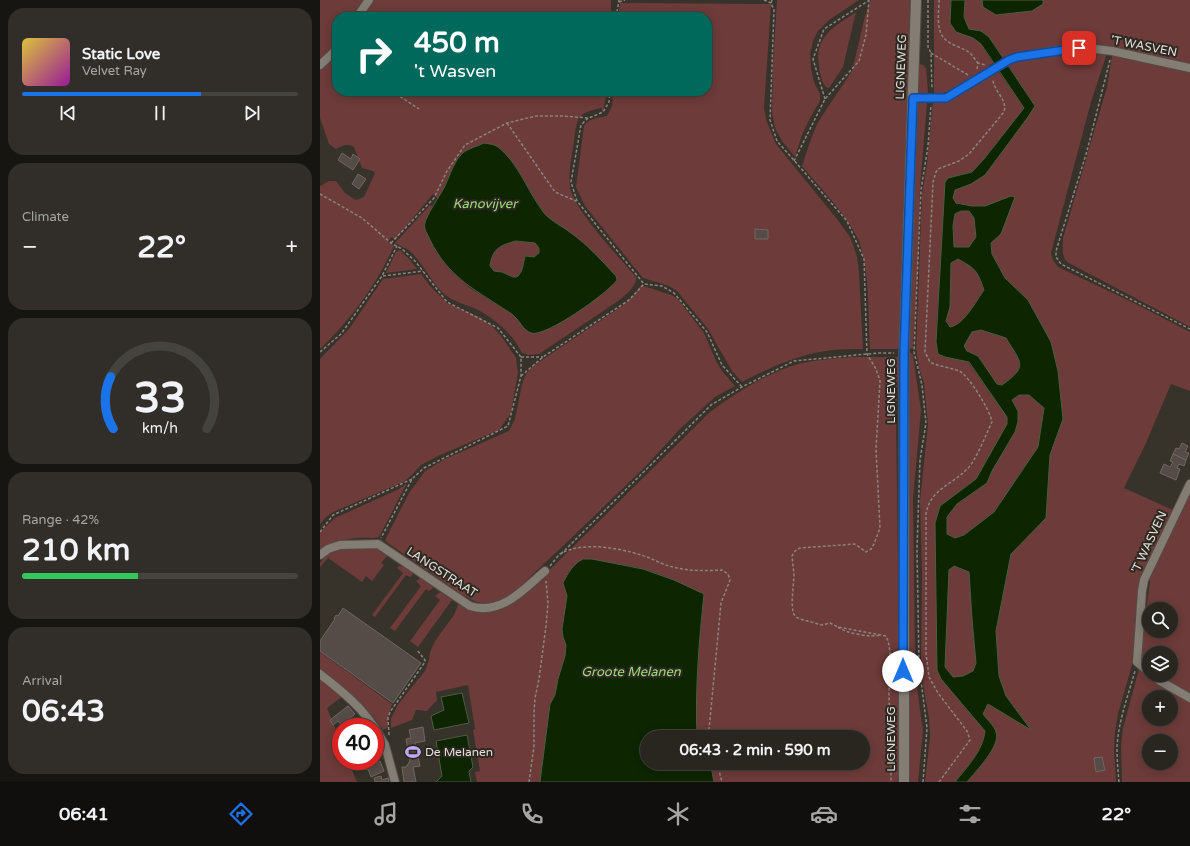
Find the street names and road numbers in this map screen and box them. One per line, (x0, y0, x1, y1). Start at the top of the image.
street label: 'T WASVEN (1110, 33, 1178, 59)
street label: LIGNEWEG (893, 34, 909, 100)
street label: LIGNEWEG (884, 358, 898, 424)
street label: 'T WASVEN (1128, 509, 1170, 575)
street label: LANGSTRAAT (404, 544, 481, 600)
street label: LIGNEWEG (884, 706, 898, 772)

